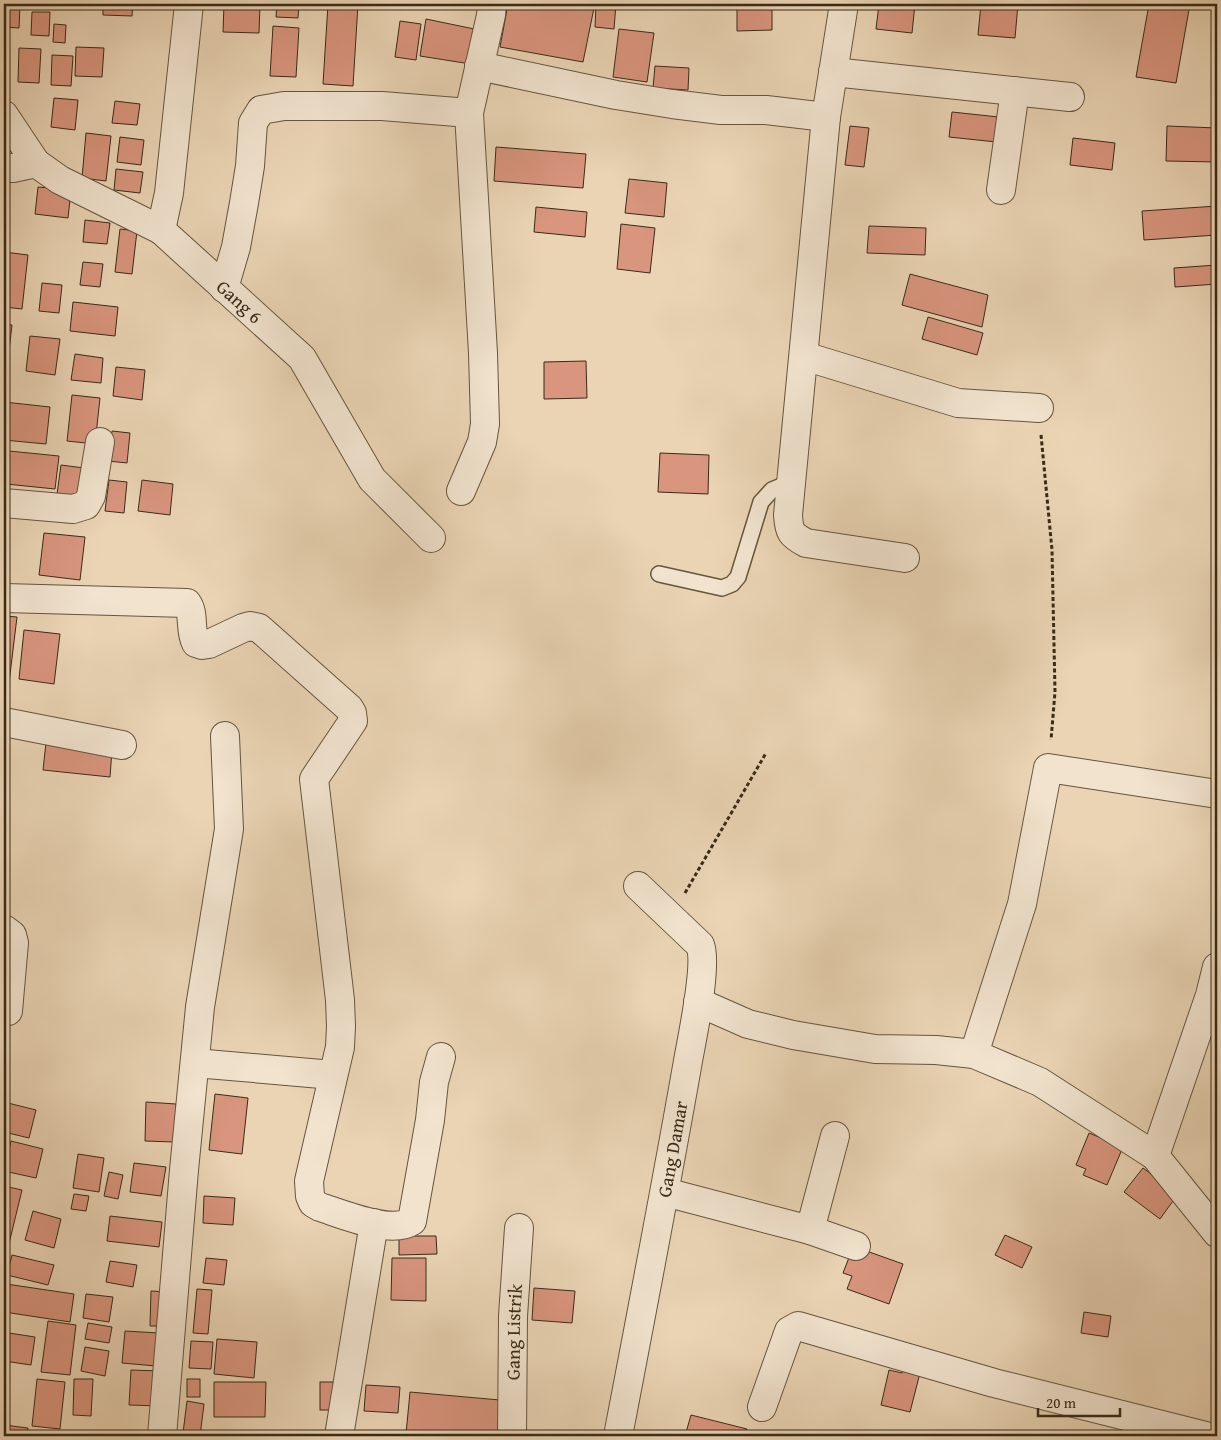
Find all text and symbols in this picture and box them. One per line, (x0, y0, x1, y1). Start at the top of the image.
street label: Gang 6 (210, 273, 269, 330)
street label: Gang Damar (650, 1098, 695, 1199)
street label: Gang Listrik (498, 1283, 529, 1380)
scale bar (1038, 1385, 1121, 1417)
text: 20 m (1046, 1392, 1077, 1413)

